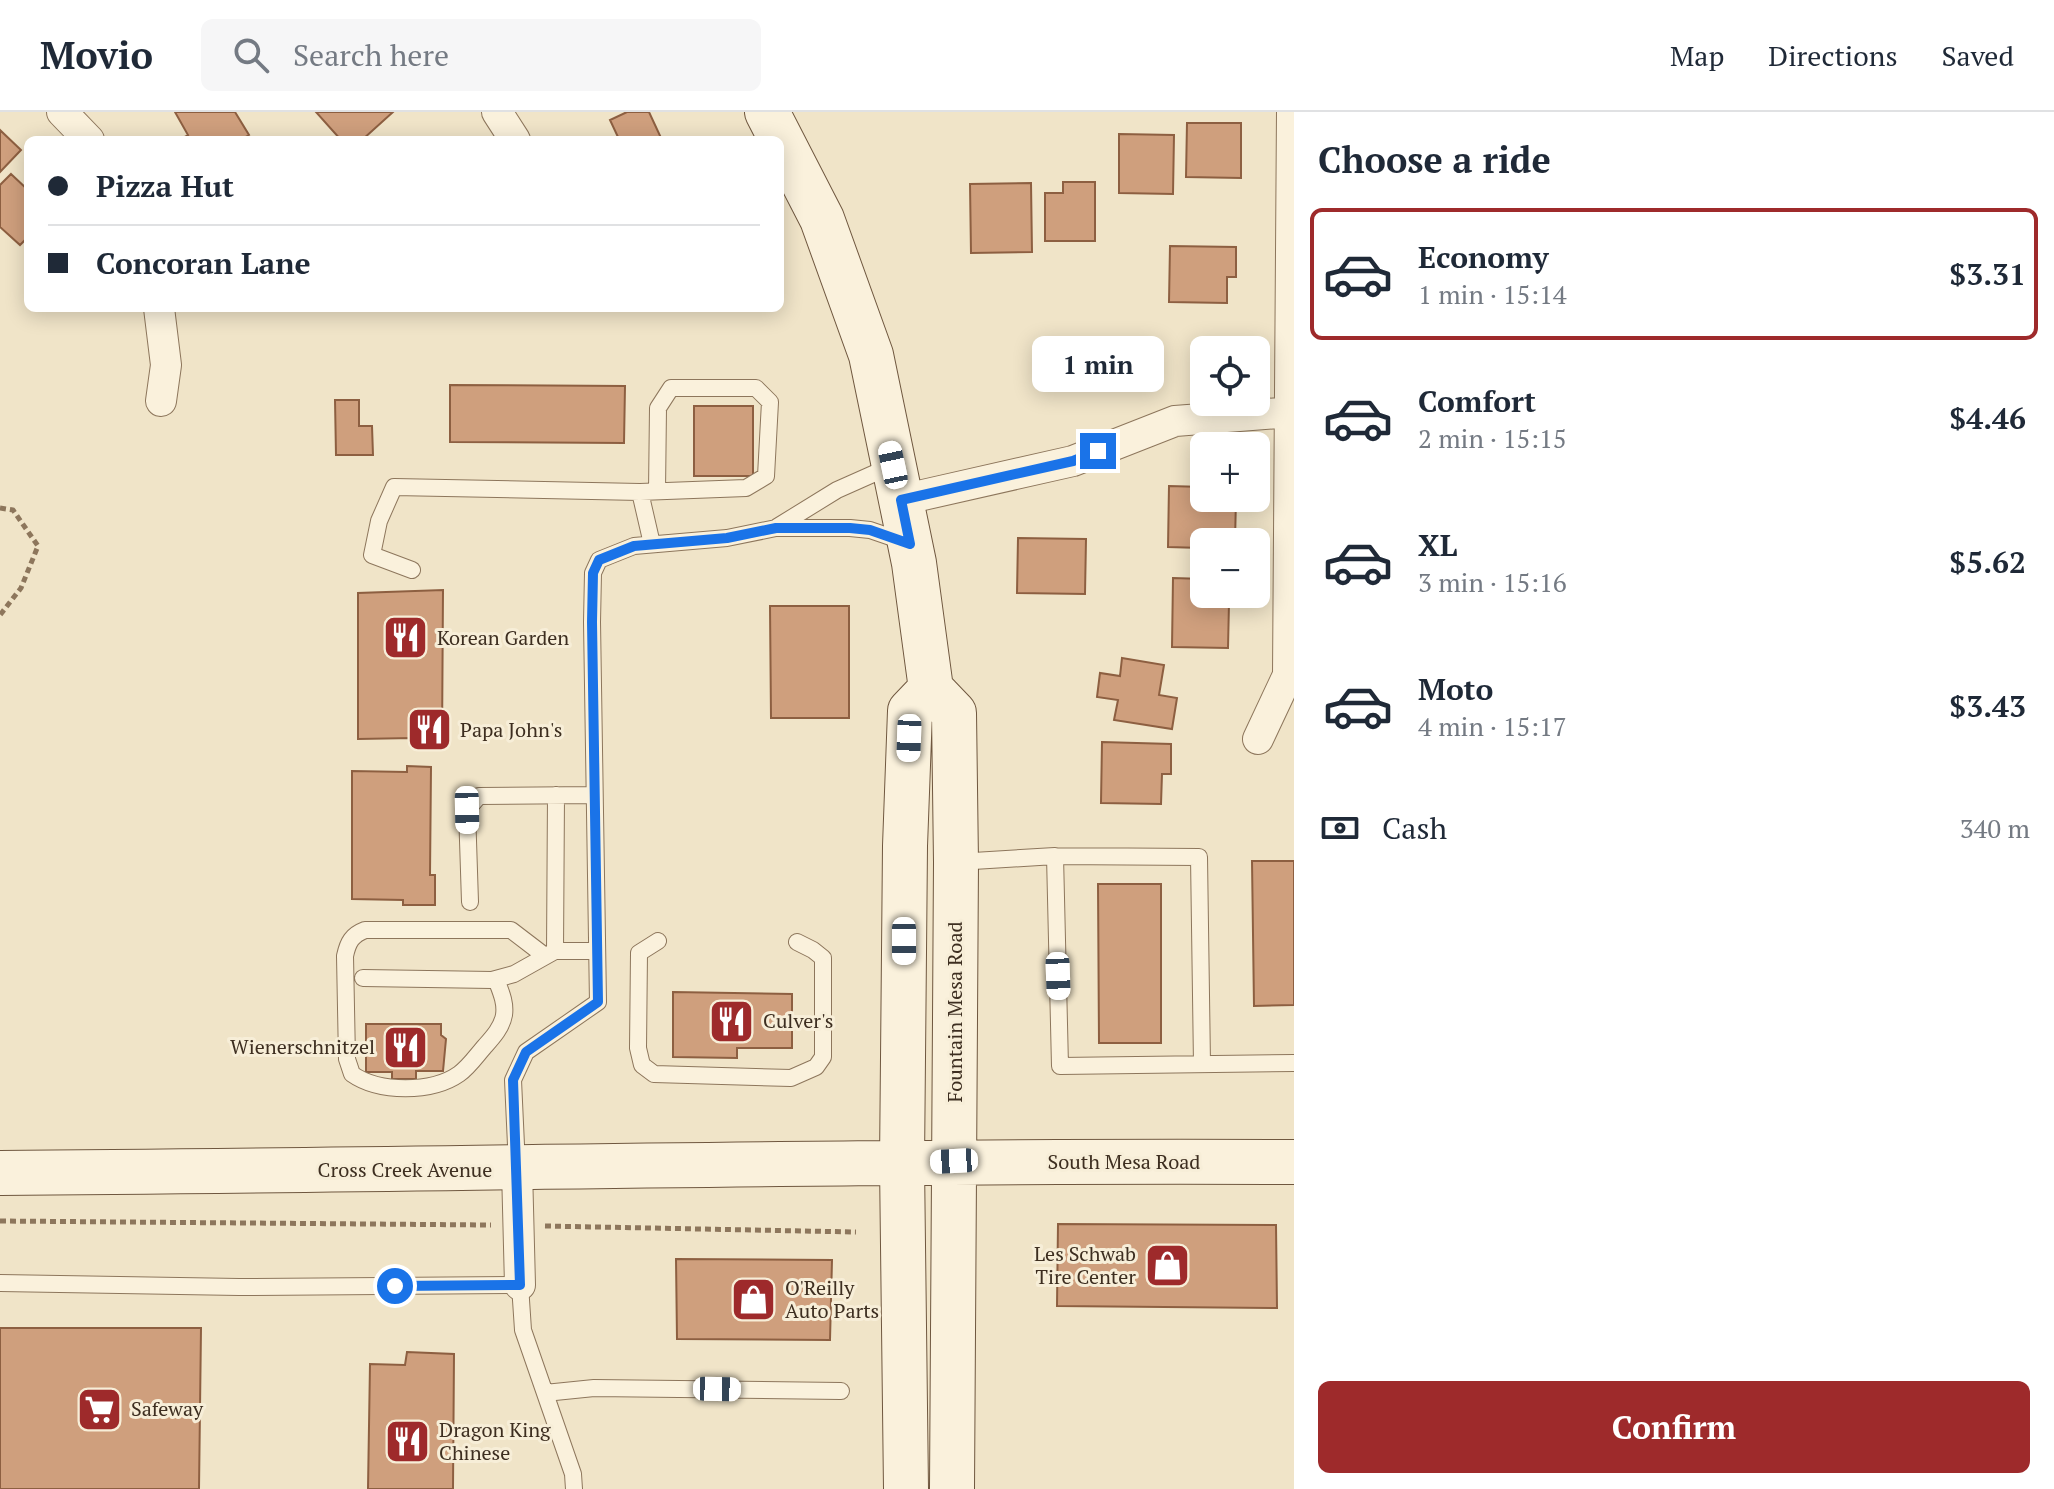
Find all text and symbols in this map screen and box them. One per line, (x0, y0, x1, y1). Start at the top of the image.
search box (201, 19, 761, 91)
text: Movio (40, 30, 153, 80)
icon: search (229, 33, 273, 77)
text: Search here (293, 35, 449, 75)
text: Map (1670, 37, 1724, 74)
text: Directions (1768, 37, 1898, 74)
text: Saved (1942, 37, 2014, 74)
text: Choose a ride (1318, 136, 1551, 183)
text: Pizza Hut (96, 166, 234, 206)
text: Economy (1418, 237, 1549, 277)
icon: car (1322, 238, 1394, 310)
text: Concoran Lane (96, 243, 311, 283)
text: $3.31 (1949, 254, 2026, 294)
text: 1 min · 15:14 (1418, 277, 1567, 311)
callout: 1 min (1032, 335, 1164, 391)
map controls (1190, 336, 1270, 608)
button: locate (1190, 336, 1270, 416)
text: 1 min (1062, 347, 1134, 381)
text: Comfort (1418, 381, 1536, 421)
icon: car (1322, 382, 1394, 454)
text: $4.46 (1949, 398, 2026, 438)
text: 2 min · 15:15 (1418, 421, 1567, 455)
button: + (1190, 432, 1270, 512)
route end (1080, 433, 1116, 469)
car (876, 439, 910, 491)
text: XL (1418, 525, 1457, 565)
icon: car (1322, 526, 1394, 598)
button: − (1190, 528, 1270, 608)
text: $5.62 (1949, 542, 2026, 582)
text: 3 min · 15:16 (1418, 565, 1567, 599)
restaurant icon: Korean Garden (382, 614, 430, 662)
place label: Korean Garden (437, 624, 569, 651)
text: Moto (1418, 669, 1493, 709)
icon: car (1322, 670, 1394, 742)
text: $3.43 (1949, 686, 2026, 726)
restaurant icon: Papa John's (405, 706, 453, 754)
text: 4 min · 15:17 (1418, 709, 1567, 743)
car (896, 714, 922, 762)
place label: Papa John's (460, 716, 562, 743)
car (455, 786, 479, 834)
icon: cash (1318, 806, 1362, 850)
text: Cash (1382, 808, 1447, 848)
text: 340 m (1960, 811, 2030, 845)
car (892, 917, 916, 965)
street label: Fountain Mesa Road (941, 921, 968, 1103)
car (1045, 952, 1071, 1000)
restaurant icon: Culver's (708, 997, 756, 1045)
place label: Culver's (763, 1007, 833, 1034)
restaurant icon: Wienerschnitzel (382, 1023, 430, 1071)
place label: Wienerschnitzel (230, 1033, 375, 1060)
car (929, 1148, 979, 1174)
street label: South Mesa Road (1048, 1148, 1200, 1175)
street label: Cross Creek Avenue (318, 1156, 492, 1183)
place label: Les Schwab Tire Center (1034, 1240, 1136, 1290)
shop icon: Les Schwab Tire Center (1143, 1242, 1191, 1290)
route start (377, 1268, 413, 1304)
place label: O'Reilly Auto Parts (785, 1274, 879, 1324)
shop icon: O'Reilly Auto Parts (730, 1276, 778, 1324)
car (693, 1377, 741, 1401)
button: Confirm (1318, 1381, 2030, 1473)
supermarket icon: Safeway (76, 1385, 124, 1433)
place label: Safeway (131, 1395, 204, 1422)
place label: Dragon King Chinese (439, 1416, 551, 1466)
restaurant icon: Dragon King Chinese (384, 1417, 432, 1465)

